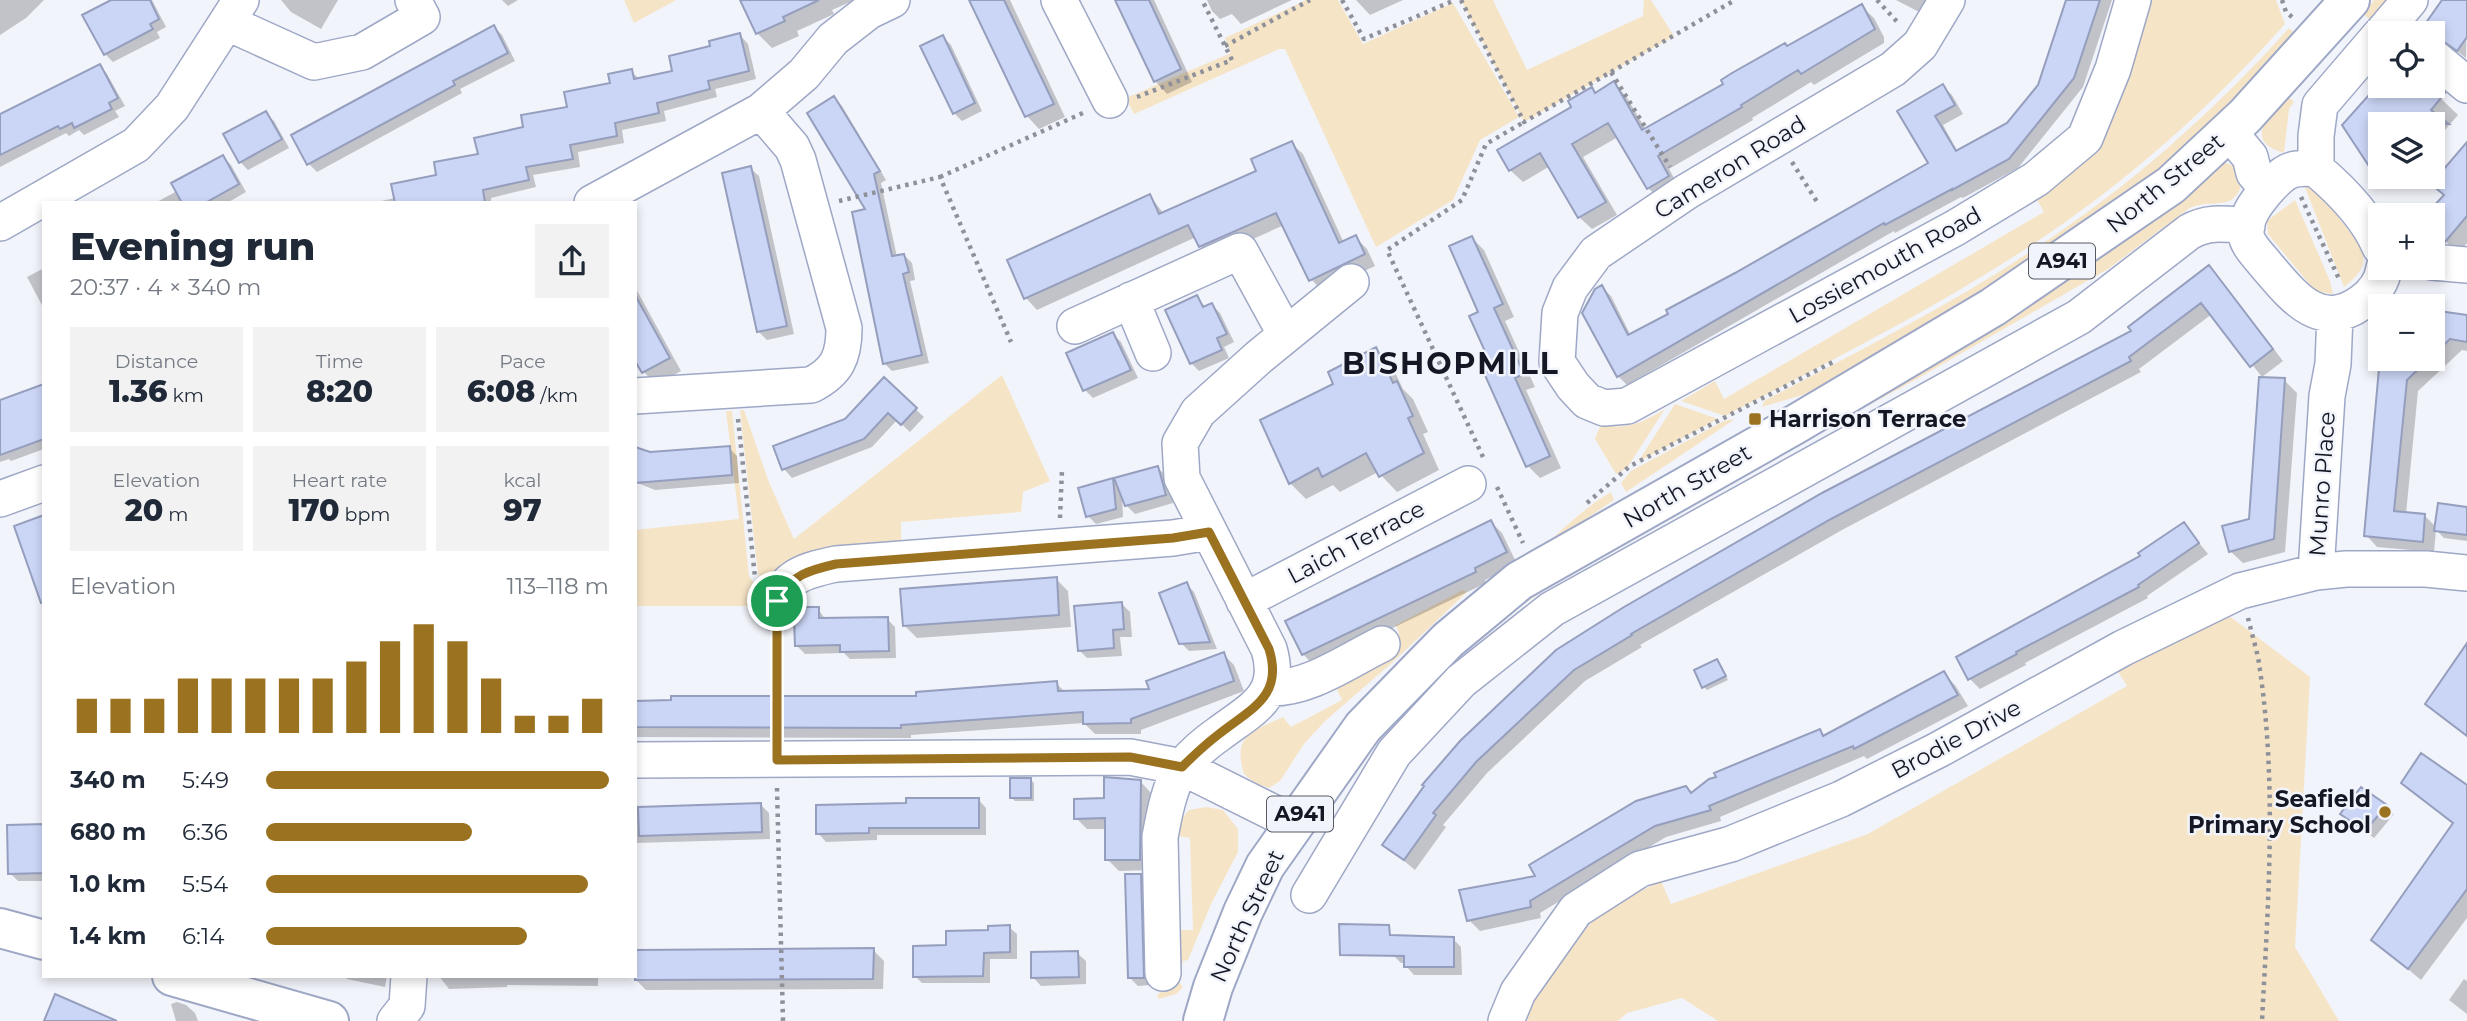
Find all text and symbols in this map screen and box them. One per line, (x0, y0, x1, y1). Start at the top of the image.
map controls (2368, 21, 2445, 371)
button: locate (2368, 21, 2445, 98)
street label: Cameron Road (1649, 109, 1811, 225)
button: layers (2368, 112, 2445, 189)
street label: North Street (2101, 127, 2229, 239)
street label: Lossiemouth Road (1784, 200, 1986, 330)
button: + (2368, 203, 2445, 280)
text: Evening run (70, 223, 315, 270)
button: share (535, 224, 609, 298)
road number: A941 (2029, 244, 2095, 278)
text: 20:37 · 4 × 340 m (70, 273, 262, 301)
button: − (2368, 294, 2445, 371)
district label: BISHOPMILL (1342, 345, 1560, 382)
text: Distance (115, 350, 198, 373)
text: Time (316, 350, 363, 373)
text: Pace (499, 350, 546, 373)
text: 1.36 (109, 373, 168, 410)
text: 8:20 (306, 373, 373, 410)
text: 6:08 (467, 373, 535, 410)
text: km (168, 384, 204, 407)
text: /km (535, 384, 578, 407)
place label: Harrison Terrace (1769, 405, 1967, 433)
marker: Harrison Terrace (1747, 411, 1763, 427)
street label: Munro Place (2303, 411, 2341, 557)
street label: North Street (1618, 438, 1756, 534)
text: Elevation (113, 469, 200, 492)
text: Heart rate (292, 469, 387, 492)
text: kcal (504, 469, 541, 492)
text: 20 (125, 492, 163, 529)
text: 170 (289, 492, 340, 529)
text: 97 (503, 492, 542, 529)
street label: Laich Terrace (1283, 494, 1429, 590)
text: m (163, 503, 188, 526)
text: bpm (340, 503, 390, 526)
pin (747, 571, 807, 631)
text: Elevation (70, 572, 176, 600)
text: 113–118 m (507, 572, 609, 600)
icon: arrive (758, 582, 796, 620)
street label: Brodie Drive (1886, 693, 2026, 785)
text: 340 m (70, 766, 146, 794)
text: 5:49 (182, 766, 229, 794)
place label: Seafield Primary School (2188, 785, 2371, 839)
road number: A941 (1267, 796, 1333, 832)
marker: Seafield Primary School (2377, 804, 2393, 820)
text: 680 m (70, 818, 146, 846)
text: 6:36 (182, 818, 228, 846)
street label: North Street (1204, 845, 1290, 987)
text: 1.0 km (70, 870, 146, 898)
text: 5:54 (182, 870, 228, 898)
text: 1.4 km (70, 922, 147, 950)
text: 6:14 (182, 922, 224, 950)

